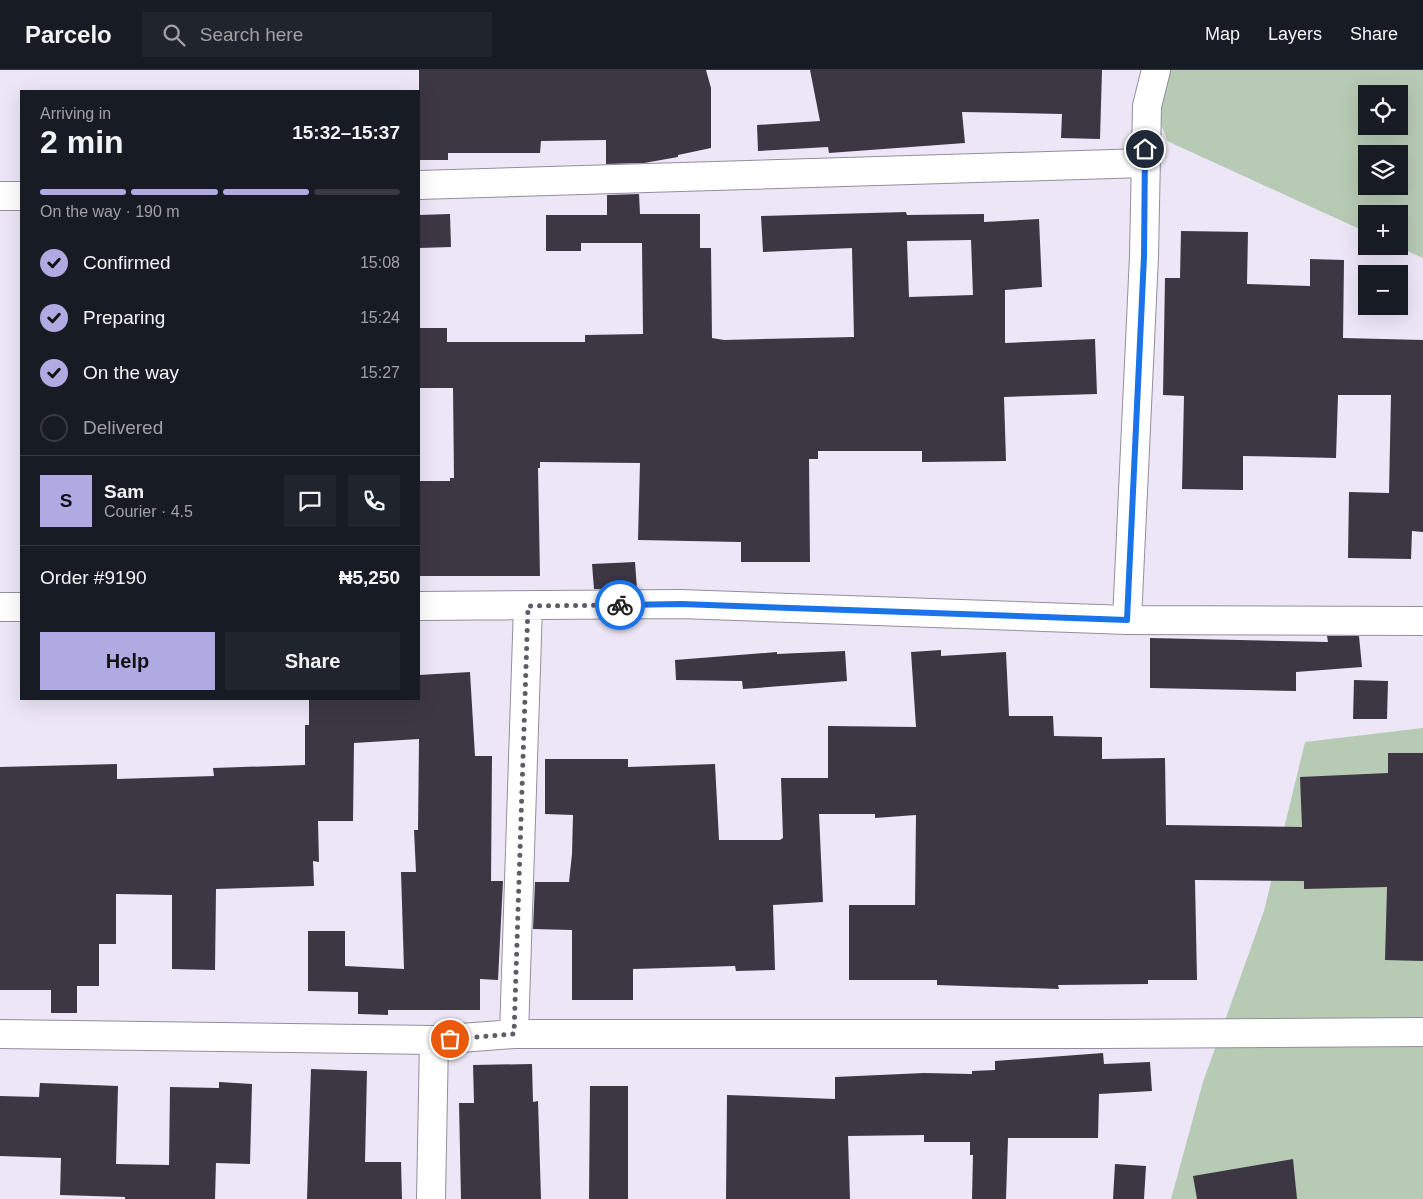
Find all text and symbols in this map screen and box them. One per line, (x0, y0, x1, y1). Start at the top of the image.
search box (142, 12, 492, 57)
text: Parcelo (25, 21, 112, 48)
icon: search (160, 21, 188, 49)
text: Search here (200, 24, 303, 45)
text: Map (1205, 24, 1240, 44)
text: Layers (1268, 24, 1322, 44)
text: Share (1350, 24, 1398, 44)
map controls (1358, 85, 1408, 315)
button: locate (1358, 85, 1408, 135)
text: Arriving in (40, 105, 111, 122)
text: 15:32–15:37 (292, 122, 400, 143)
text: 2 min (40, 124, 124, 160)
pin (1124, 128, 1166, 170)
icon: home (1131, 135, 1159, 163)
button: layers (1358, 145, 1408, 195)
text: On the way · 190 m (40, 203, 180, 220)
button: + (1358, 205, 1408, 255)
icon: check (40, 249, 68, 277)
text: Confirmed (83, 252, 171, 273)
text: 15:08 (360, 254, 400, 271)
button: − (1358, 265, 1408, 315)
icon: check (40, 304, 68, 332)
text: Preparing (83, 307, 165, 328)
text: 15:24 (360, 309, 400, 326)
icon: check (40, 359, 68, 387)
text: On the way (83, 362, 179, 383)
text: 15:27 (360, 364, 400, 381)
text: Delivered (83, 417, 163, 438)
button: chat (284, 475, 336, 527)
button: phone (348, 475, 400, 527)
text: Sam (104, 481, 144, 502)
text: S (60, 490, 72, 511)
text: Courier · 4.5 (104, 503, 193, 520)
text: Order #9190 (40, 567, 147, 588)
text: ₦5,250 (339, 567, 400, 588)
courier (595, 580, 645, 630)
icon: bike (606, 591, 634, 619)
button: Help (40, 632, 215, 690)
button: Share (225, 632, 400, 690)
pin (429, 1018, 471, 1060)
icon: bag (436, 1025, 464, 1053)

